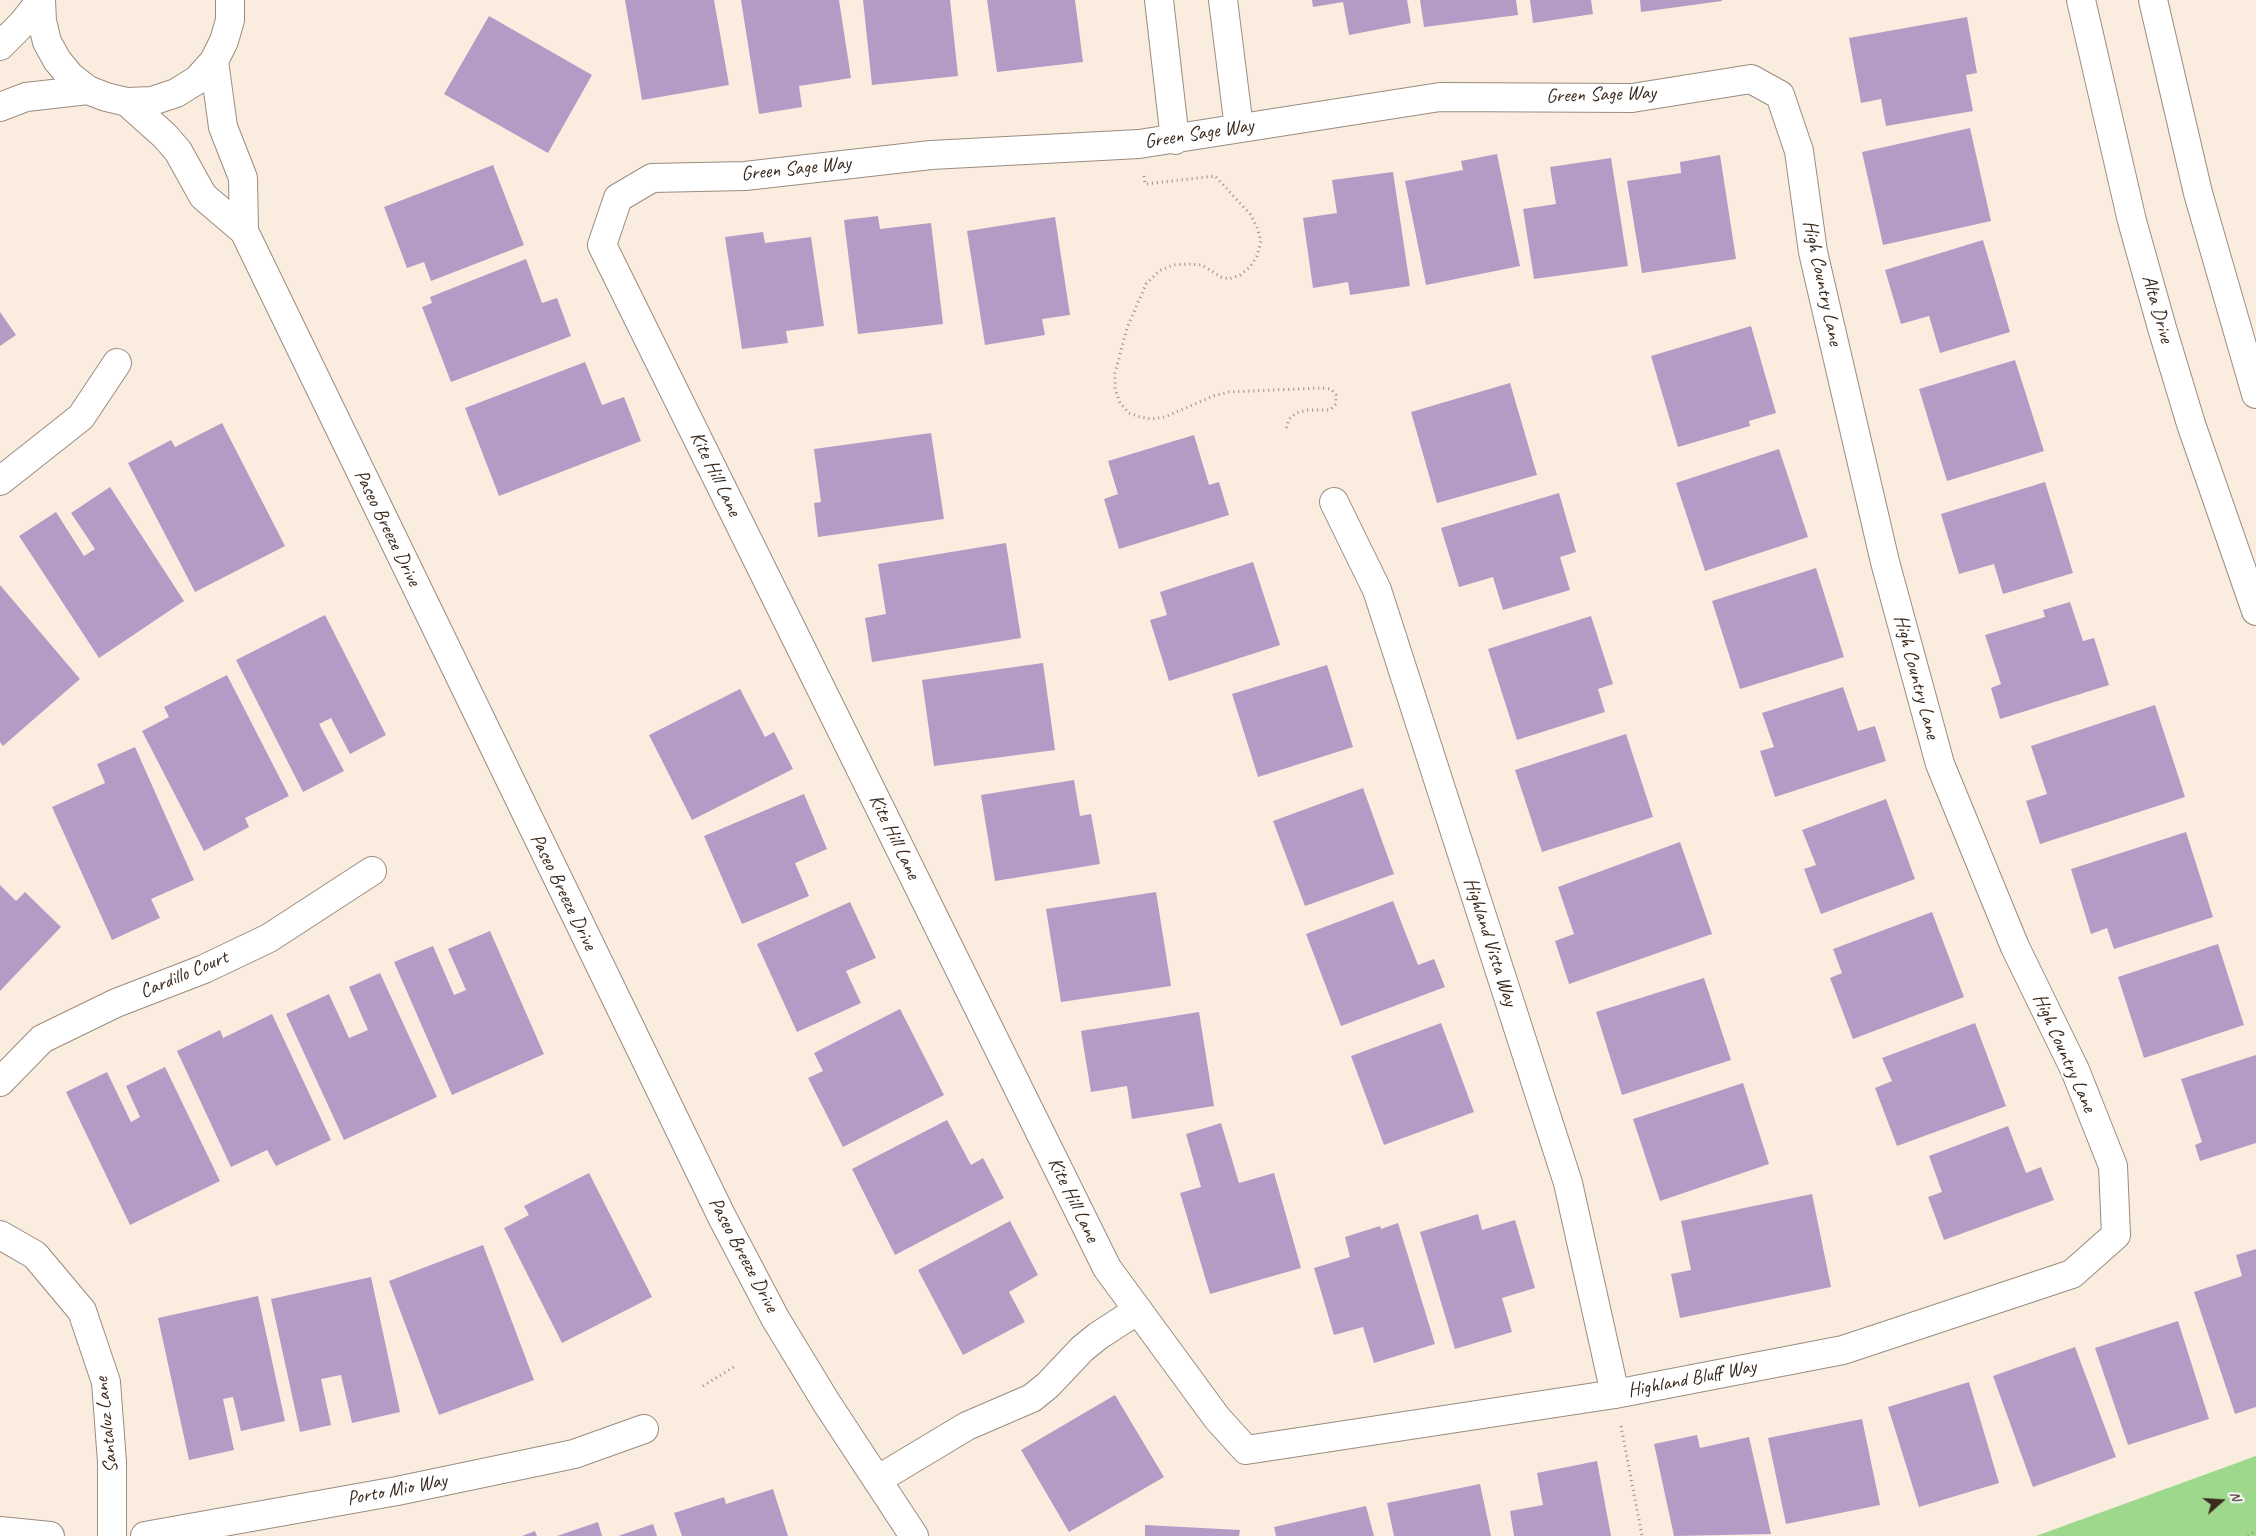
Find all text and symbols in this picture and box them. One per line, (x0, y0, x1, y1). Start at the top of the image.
street label: Green Sage Way (1546, 81, 1656, 109)
street label: Green Sage Way (1143, 114, 1255, 154)
street label: Green Sage Way (740, 151, 852, 187)
street label: High Country Lane (1797, 218, 1847, 348)
street label: Alta Drive (2136, 272, 2178, 346)
street label: Kite Hill Lane (684, 428, 746, 520)
street label: Paseo Breeze Drive (348, 466, 426, 590)
street label: High Country Lane (1888, 612, 1944, 742)
street label: Kite Hill Lane (863, 791, 925, 883)
street label: Paseo Breeze Drive (524, 830, 602, 954)
street label: Highland Vista Way (1458, 875, 1522, 1009)
street label: Cardillo Court (136, 946, 232, 1004)
street label: High Country Lane (2027, 990, 2101, 1116)
street label: Kite Hill Lane (1042, 1154, 1104, 1246)
street label: Paseo Breeze Drive (703, 1193, 783, 1317)
street label: Highland Bluff Way (1626, 1355, 1758, 1403)
street label: Santaluz Lane (90, 1376, 124, 1474)
street label: Porto Mio Way (345, 1469, 449, 1511)
north arrow (2196, 1476, 2246, 1526)
text: N (2226, 1489, 2245, 1503)

